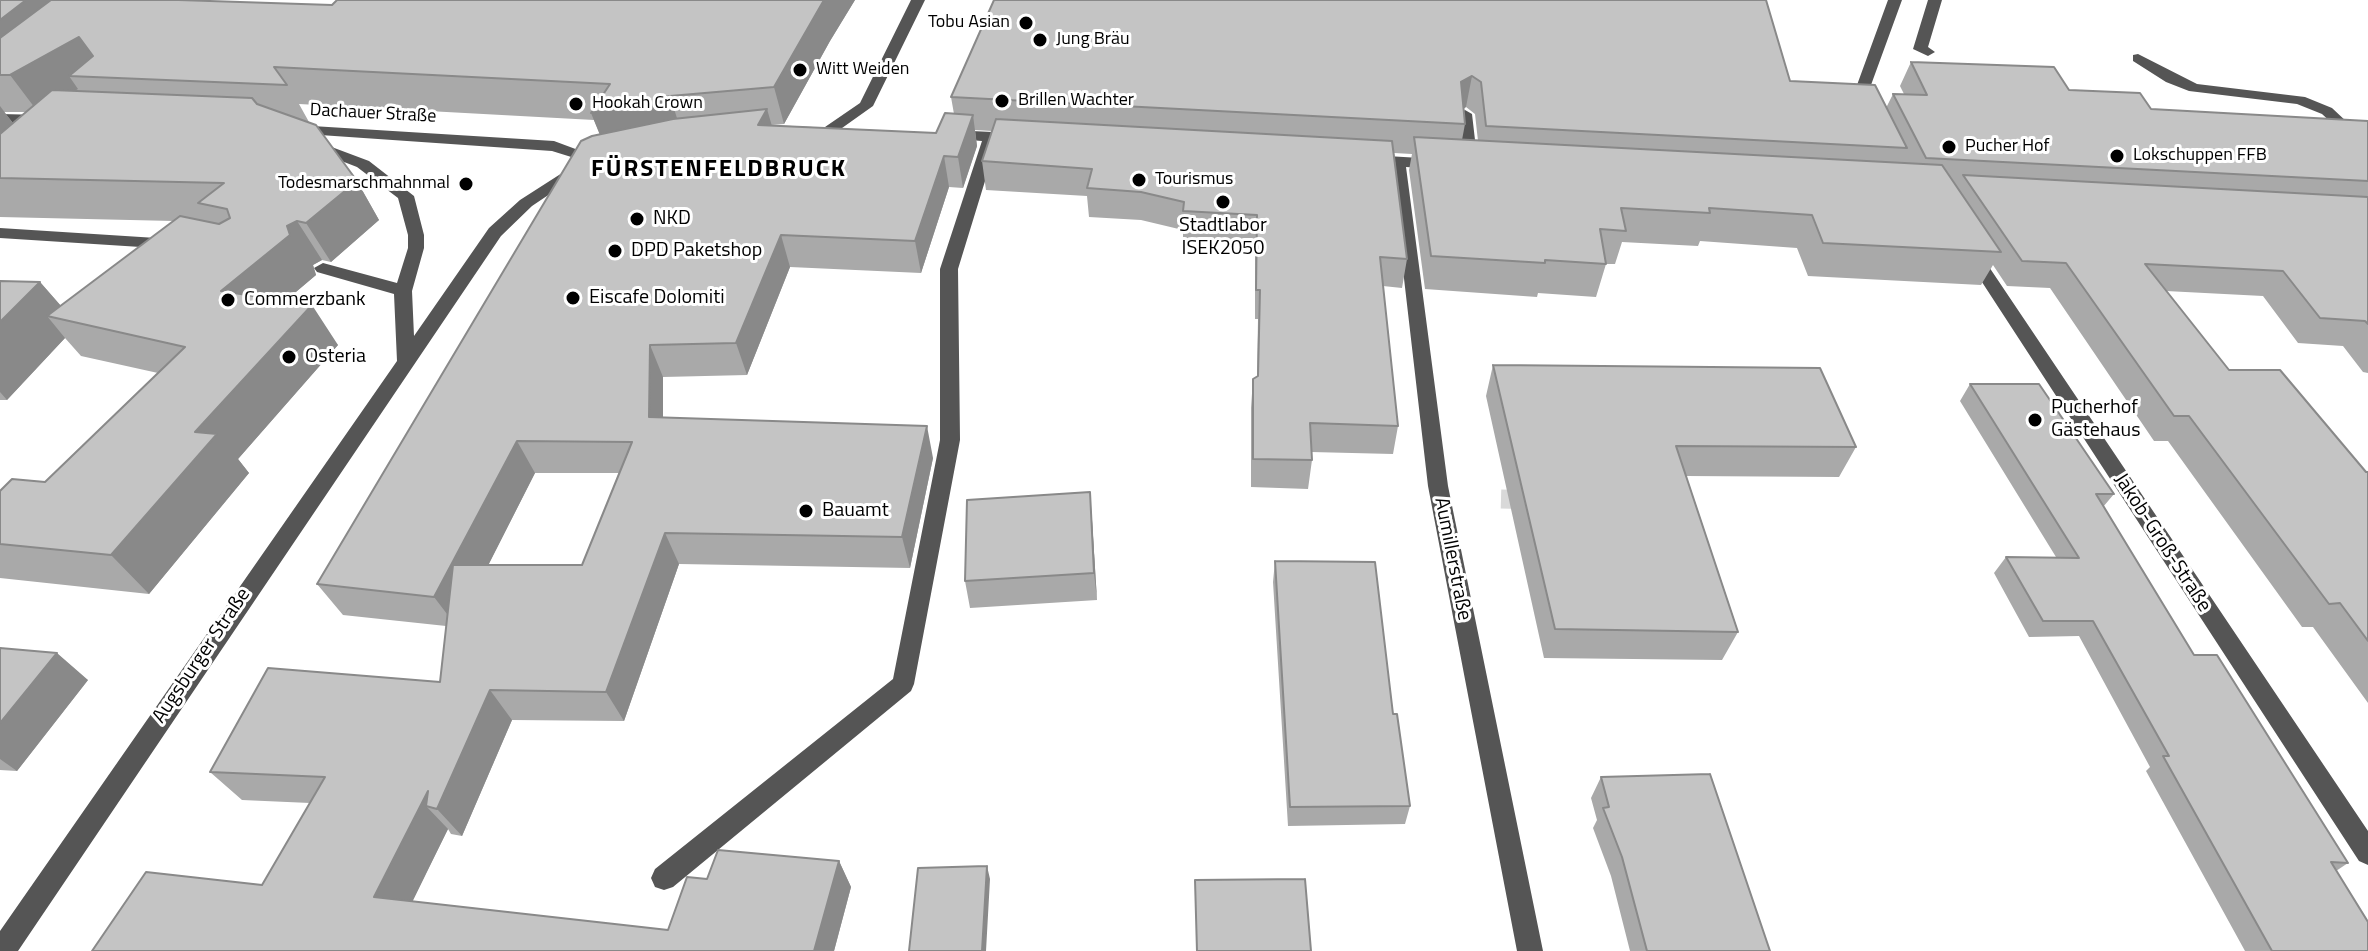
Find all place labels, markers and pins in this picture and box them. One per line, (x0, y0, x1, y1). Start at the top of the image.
place label: Tobu Asian (928, 12, 1010, 34)
marker: Tobu Asian (1017, 14, 1035, 32)
place label: Jung Bräu (1056, 29, 1130, 51)
marker: Jung Bräu (1031, 31, 1049, 49)
place label: Witt Weiden (816, 59, 909, 81)
marker: Witt Weiden (791, 61, 809, 79)
place label: Brillen Wachter (1018, 90, 1134, 112)
marker: Brillen Wachter (993, 92, 1011, 110)
place label: Hookah Crown (592, 93, 703, 115)
marker: Hookah Crown (567, 95, 585, 113)
place label: Pucher Hof (1965, 136, 2050, 158)
marker: Pucher Hof (1940, 138, 1958, 156)
place label: Lokschuppen FFB (2133, 145, 2267, 167)
marker: Lokschuppen FFB (2108, 147, 2126, 165)
place label: Tourismus (1155, 169, 1233, 191)
marker: Tourismus (1130, 171, 1148, 189)
place label: Todesmarschmahnmal (278, 173, 450, 195)
marker: Todesmarschmahnmal (457, 175, 475, 193)
marker: Stadtlabor ISEK2050 (1214, 193, 1232, 211)
place label: NKD (653, 207, 691, 231)
marker: NKD (628, 210, 646, 228)
place label: Stadtlabor ISEK2050 (1179, 214, 1267, 261)
place label: DPD Paketshop (631, 239, 762, 263)
marker: DPD Paketshop (606, 242, 624, 260)
place label: Eiscafe Dolomiti (589, 286, 725, 310)
place label: Commerzbank (244, 288, 366, 312)
marker: Eiscafe Dolomiti (564, 289, 582, 307)
marker: Commerzbank (219, 291, 237, 309)
place label: Osteria (305, 345, 366, 369)
marker: Osteria (280, 348, 298, 366)
place label: Pucherhof Gästehaus (2051, 396, 2140, 443)
marker: Pucherhof Gästehaus (2026, 411, 2044, 429)
place label: Bauamt (822, 499, 889, 523)
marker: Bauamt (797, 502, 815, 520)

